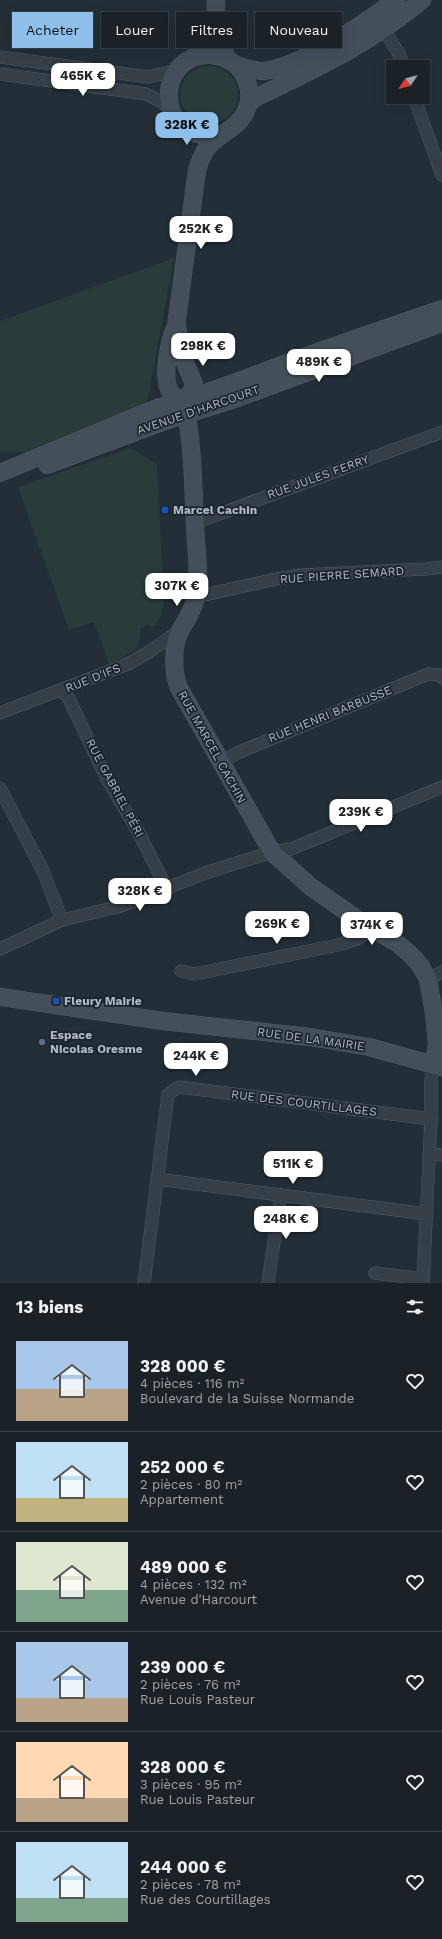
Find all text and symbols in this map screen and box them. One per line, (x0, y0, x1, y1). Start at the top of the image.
chip: Acheter (12, 12, 93, 48)
chip: Louer (101, 12, 168, 48)
chip: Filtres (176, 12, 247, 48)
chip: Nouveau (255, 12, 342, 48)
north arrow (386, 60, 430, 104)
map controls (386, 60, 430, 104)
pin: 465K € (50, 63, 116, 97)
text: 465K € (60, 68, 106, 83)
pin: 328K € (154, 112, 220, 146)
text: 328K € (164, 117, 210, 132)
pin: 252K € (168, 216, 234, 250)
text: 252K € (179, 221, 223, 236)
pin: 298K € (170, 333, 236, 367)
text: 298K € (180, 338, 226, 353)
pin: 489K € (286, 349, 352, 383)
text: 489K € (296, 354, 342, 369)
street label: AVENUE D'HARCOURT (135, 382, 261, 438)
street label: RUE JULES FERRY (265, 452, 371, 502)
place label: Marcel Cachin (173, 503, 257, 517)
marker: Marcel Cachin (160, 505, 170, 515)
street label: RUE PIERRE SEMARD (279, 564, 405, 586)
pin: 307K € (144, 573, 210, 607)
text: 307K € (154, 578, 200, 593)
street label: RUE D'IFS (63, 661, 123, 695)
street label: RUE HENRI BARBUSSE (266, 683, 394, 745)
street label: RUE MARCEL CACHIN (175, 688, 249, 806)
street label: RUE GABRIEL PÉRI (83, 736, 147, 840)
pin: 239K € (328, 799, 394, 833)
text: 239K € (338, 804, 384, 819)
pin: 328K € (107, 878, 173, 912)
text: 328K € (117, 883, 163, 898)
pin: 269K € (244, 911, 310, 945)
pin: 374K € (339, 912, 405, 946)
text: 269K € (254, 916, 300, 931)
text: 374K € (350, 917, 394, 932)
place label: Fleury Mairie (64, 994, 142, 1008)
marker: Fleury Mairie (51, 996, 61, 1006)
street label: RUE DE LA MAIRIE (256, 1025, 366, 1054)
place label: Espace Nicolas Oresme (50, 1028, 143, 1056)
marker: Espace Nicolas Oresme (37, 1037, 47, 1047)
pin: 244K € (163, 1043, 229, 1077)
text: 244K € (173, 1048, 219, 1063)
street label: RUE DES COURTILLAGES (230, 1087, 378, 1119)
pin: 511K € (260, 1151, 326, 1185)
text: 511K € (273, 1156, 313, 1171)
pin: 248K € (253, 1206, 319, 1240)
text: 248K € (263, 1211, 309, 1226)
icon: filters (404, 1296, 426, 1318)
text: 13 biens (16, 1297, 83, 1317)
text: 328 000 € (140, 1356, 225, 1376)
icon: home (48, 1357, 96, 1405)
icon: heart (404, 1370, 426, 1392)
text: 4 pièces · 116 m² (140, 1376, 244, 1391)
text: Boulevard de la Suisse Normande (140, 1391, 354, 1406)
text: 252 000 € (140, 1457, 225, 1477)
icon: home (48, 1458, 96, 1506)
icon: heart (404, 1471, 426, 1493)
text: 2 pièces · 80 m² (140, 1477, 242, 1492)
text: Appartement (140, 1492, 223, 1507)
text: 489 000 € (140, 1557, 227, 1577)
icon: home (48, 1558, 96, 1606)
icon: heart (404, 1571, 426, 1593)
text: 4 pièces · 132 m² (140, 1577, 246, 1592)
text: Avenue d'Harcourt (140, 1592, 257, 1607)
text: 239 000 € (140, 1657, 225, 1677)
icon: home (48, 1658, 96, 1706)
icon: heart (404, 1671, 426, 1693)
text: 2 pièces · 76 m² (140, 1677, 241, 1692)
text: Rue Louis Pasteur (140, 1692, 255, 1707)
text: 328 000 € (140, 1757, 225, 1777)
icon: home (48, 1758, 96, 1806)
icon: heart (404, 1771, 426, 1793)
text: 3 pièces · 95 m² (140, 1777, 242, 1792)
text: Rue Louis Pasteur (140, 1792, 255, 1807)
text: 244 000 € (140, 1857, 226, 1877)
icon: home (48, 1858, 96, 1906)
icon: heart (404, 1871, 426, 1893)
text: 2 pièces · 78 m² (140, 1877, 241, 1892)
text: Rue des Courtillages (140, 1892, 271, 1907)

